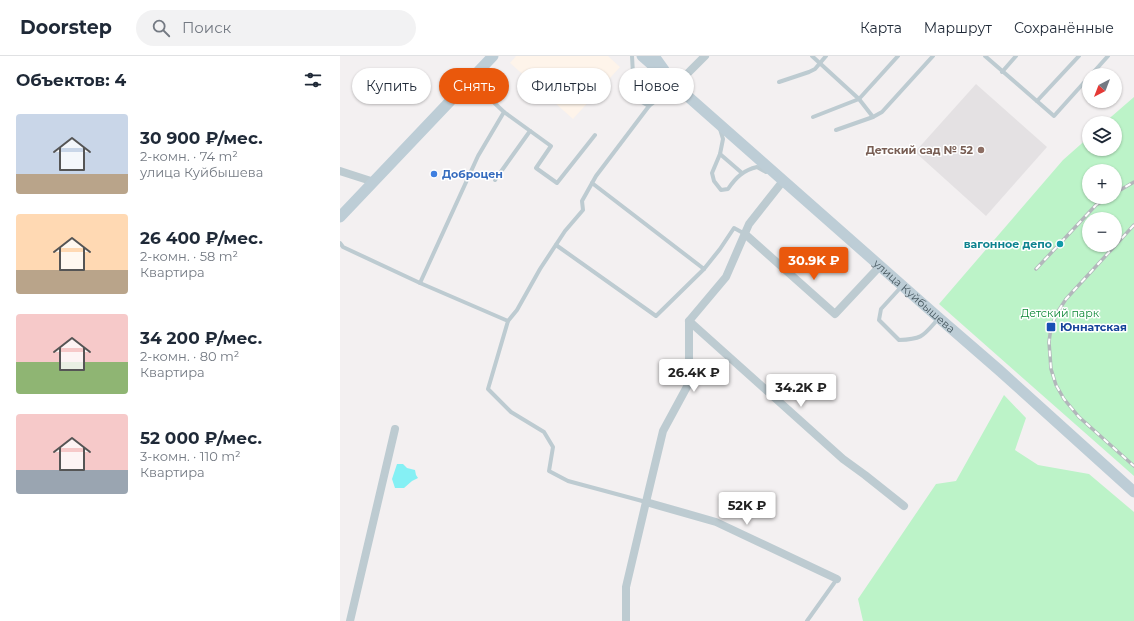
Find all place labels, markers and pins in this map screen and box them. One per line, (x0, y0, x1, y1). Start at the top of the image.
place label: Детский сад № 52 (866, 143, 973, 157)
marker: Детский сад № 52 (976, 145, 986, 155)
place label: Доброцен (442, 167, 503, 181)
marker: Доброцен (429, 169, 439, 179)
place label: вагонное депо (964, 237, 1052, 251)
marker: вагонное депо (1055, 239, 1065, 249)
pin: 30.9K ₽ (777, 247, 851, 281)
place label: Юннатская (1060, 320, 1127, 334)
marker: Юннатская (1045, 321, 1057, 333)
pin: 26.4K ₽ (657, 359, 731, 393)
pin: 34.2K ₽ (764, 374, 838, 408)
pin: 52K ₽ (719, 492, 775, 526)

